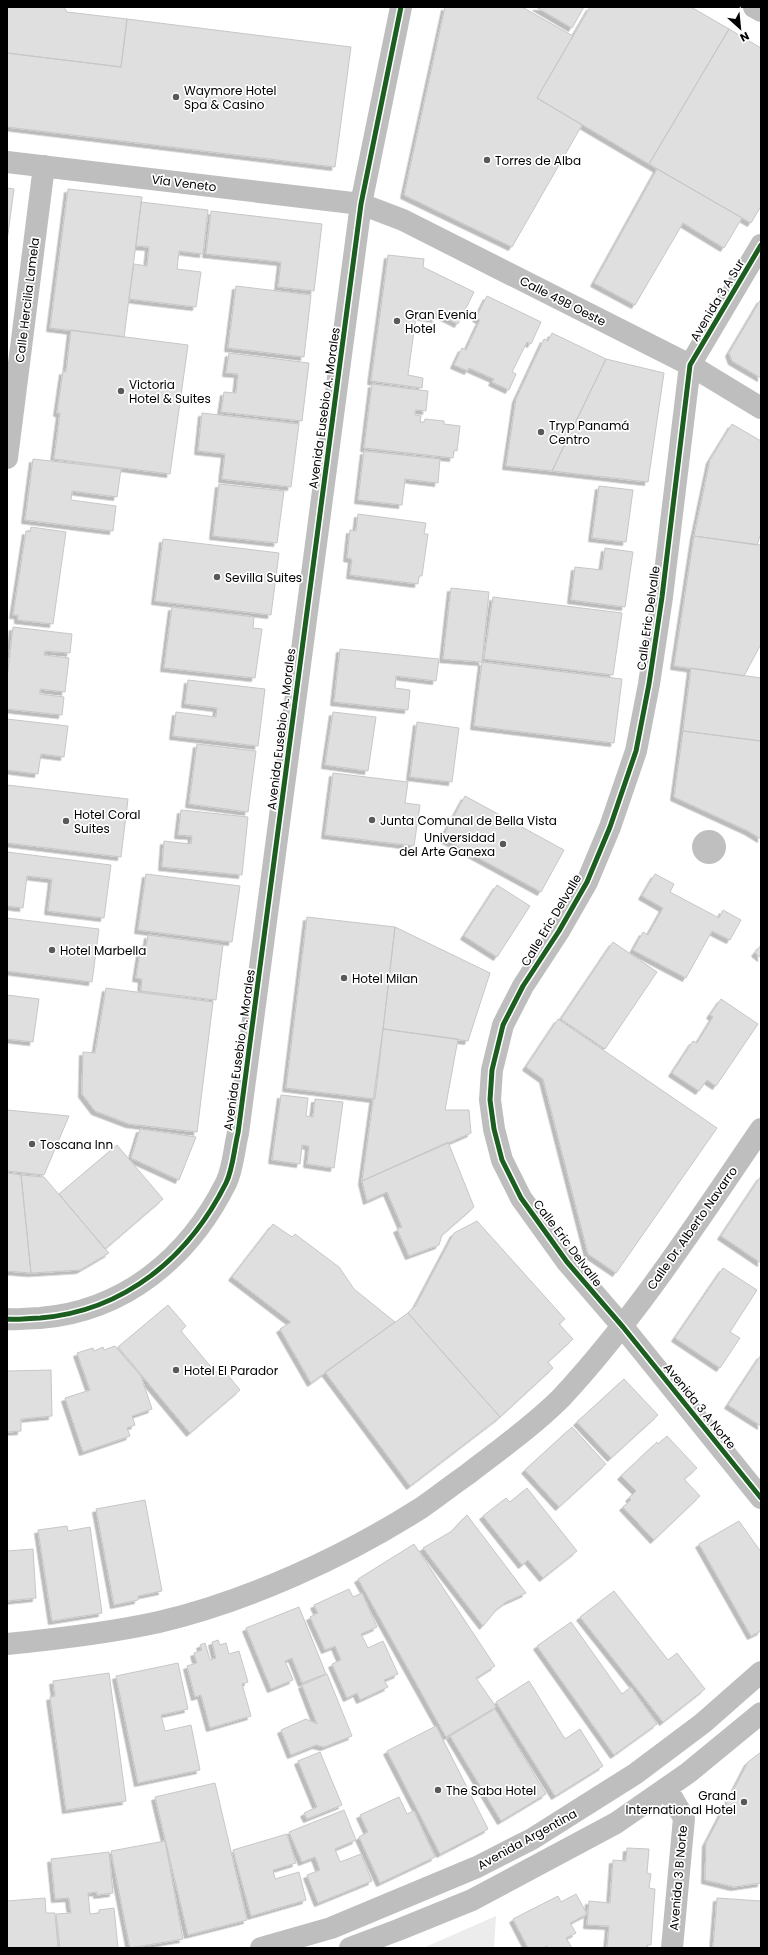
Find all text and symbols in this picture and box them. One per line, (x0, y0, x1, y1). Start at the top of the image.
north arrow (720, 8, 760, 48)
text: N (737, 28, 752, 46)
place label: Waymore Hotel Spa & Casino (184, 82, 277, 113)
marker: Waymore Hotel Spa & Casino (171, 92, 181, 102)
place label: Torres de Alba (495, 152, 581, 169)
marker: Torres de Alba (482, 155, 492, 165)
street label: Vía Veneto (151, 171, 218, 195)
street label: Calle Hercilia Lamela (11, 237, 43, 363)
street label: Avenida 3 A Sur (686, 255, 749, 344)
street label: Calle 49B Oeste (517, 272, 609, 330)
place label: Gran Evenia Hotel (405, 306, 477, 337)
marker: Gran Evenia Hotel (392, 316, 402, 326)
street label: Avenida Eusebio A. Morales (304, 326, 344, 490)
place label: Victoria Hotel & Suites (129, 376, 211, 407)
marker: Victoria Hotel & Suites (116, 386, 126, 396)
place label: Tryp Panamá Centro (549, 417, 629, 448)
marker: Tryp Panamá Centro (536, 427, 546, 437)
street label: Calle Eric Delvalle (632, 565, 664, 671)
place label: Sevilla Suites (225, 569, 302, 586)
marker: Sevilla Suites (212, 572, 222, 582)
street label: Avenida Eusebio A. Morales (263, 647, 299, 811)
place label: Hotel Coral Suites (74, 806, 140, 837)
place label: Junta Comunal de Bella Vista (380, 812, 557, 829)
marker: Junta Comunal de Bella Vista (367, 815, 377, 825)
marker: Hotel Coral Suites (61, 816, 71, 826)
place label: Universidad del Arte Ganexa (399, 829, 495, 860)
marker: Universidad del Arte Ganexa (498, 839, 508, 849)
street label: Calle Eric Delvalle (517, 871, 585, 969)
place label: Hotel Marbella (60, 942, 146, 959)
marker: Hotel Marbella (47, 945, 57, 955)
street label: Avenida Eusebio A. Morales (219, 968, 259, 1132)
place label: Hotel Milan (352, 970, 418, 987)
marker: Hotel Milan (339, 973, 349, 983)
place label: Toscana Inn (40, 1136, 113, 1153)
marker: Toscana Inn (27, 1139, 37, 1149)
street label: Calle Dr. Alberto Navarro (643, 1163, 741, 1293)
street label: Calle Eric Delvalle (530, 1196, 606, 1290)
street label: Avenida 3 A Norte (660, 1359, 740, 1453)
place label: Hotel El Parador (184, 1362, 279, 1379)
marker: Hotel El Parador (171, 1365, 181, 1375)
place label: The Saba Hotel (446, 1782, 536, 1799)
marker: The Saba Hotel (433, 1785, 443, 1795)
place label: Grand International Hotel (626, 1787, 736, 1818)
marker: Grand International Hotel (739, 1797, 749, 1807)
street label: Avenida Argentina (474, 1805, 580, 1873)
street label: Avenida 3 B Norte (665, 1825, 691, 1931)

